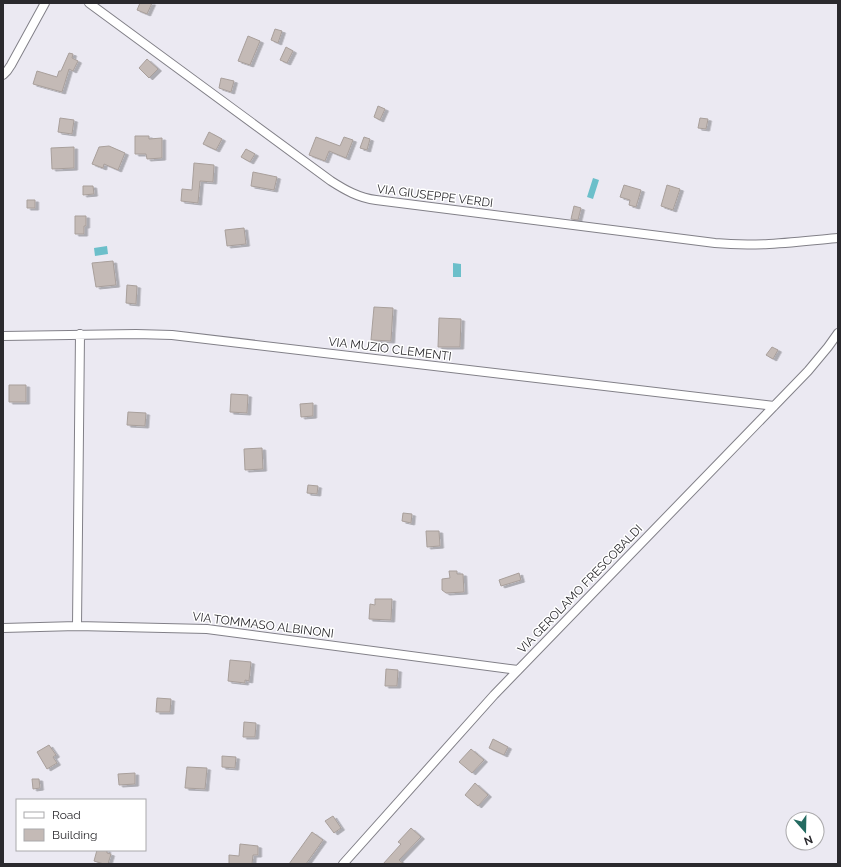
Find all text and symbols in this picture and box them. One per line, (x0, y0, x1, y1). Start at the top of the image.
street label: VIA GIUSEPPE VERDI (376, 182, 494, 210)
street label: VIA MUZIO CLEMENTI (328, 334, 452, 364)
street label: VIA GEROLAMO FRESCOBALDI (515, 522, 645, 656)
street label: VIA TOMMASO ALBINONI (192, 609, 334, 641)
legend (16, 799, 146, 851)
text: Road (52, 808, 81, 822)
north arrow (785, 811, 825, 851)
text: Building (52, 828, 98, 842)
text: N (802, 832, 814, 847)

